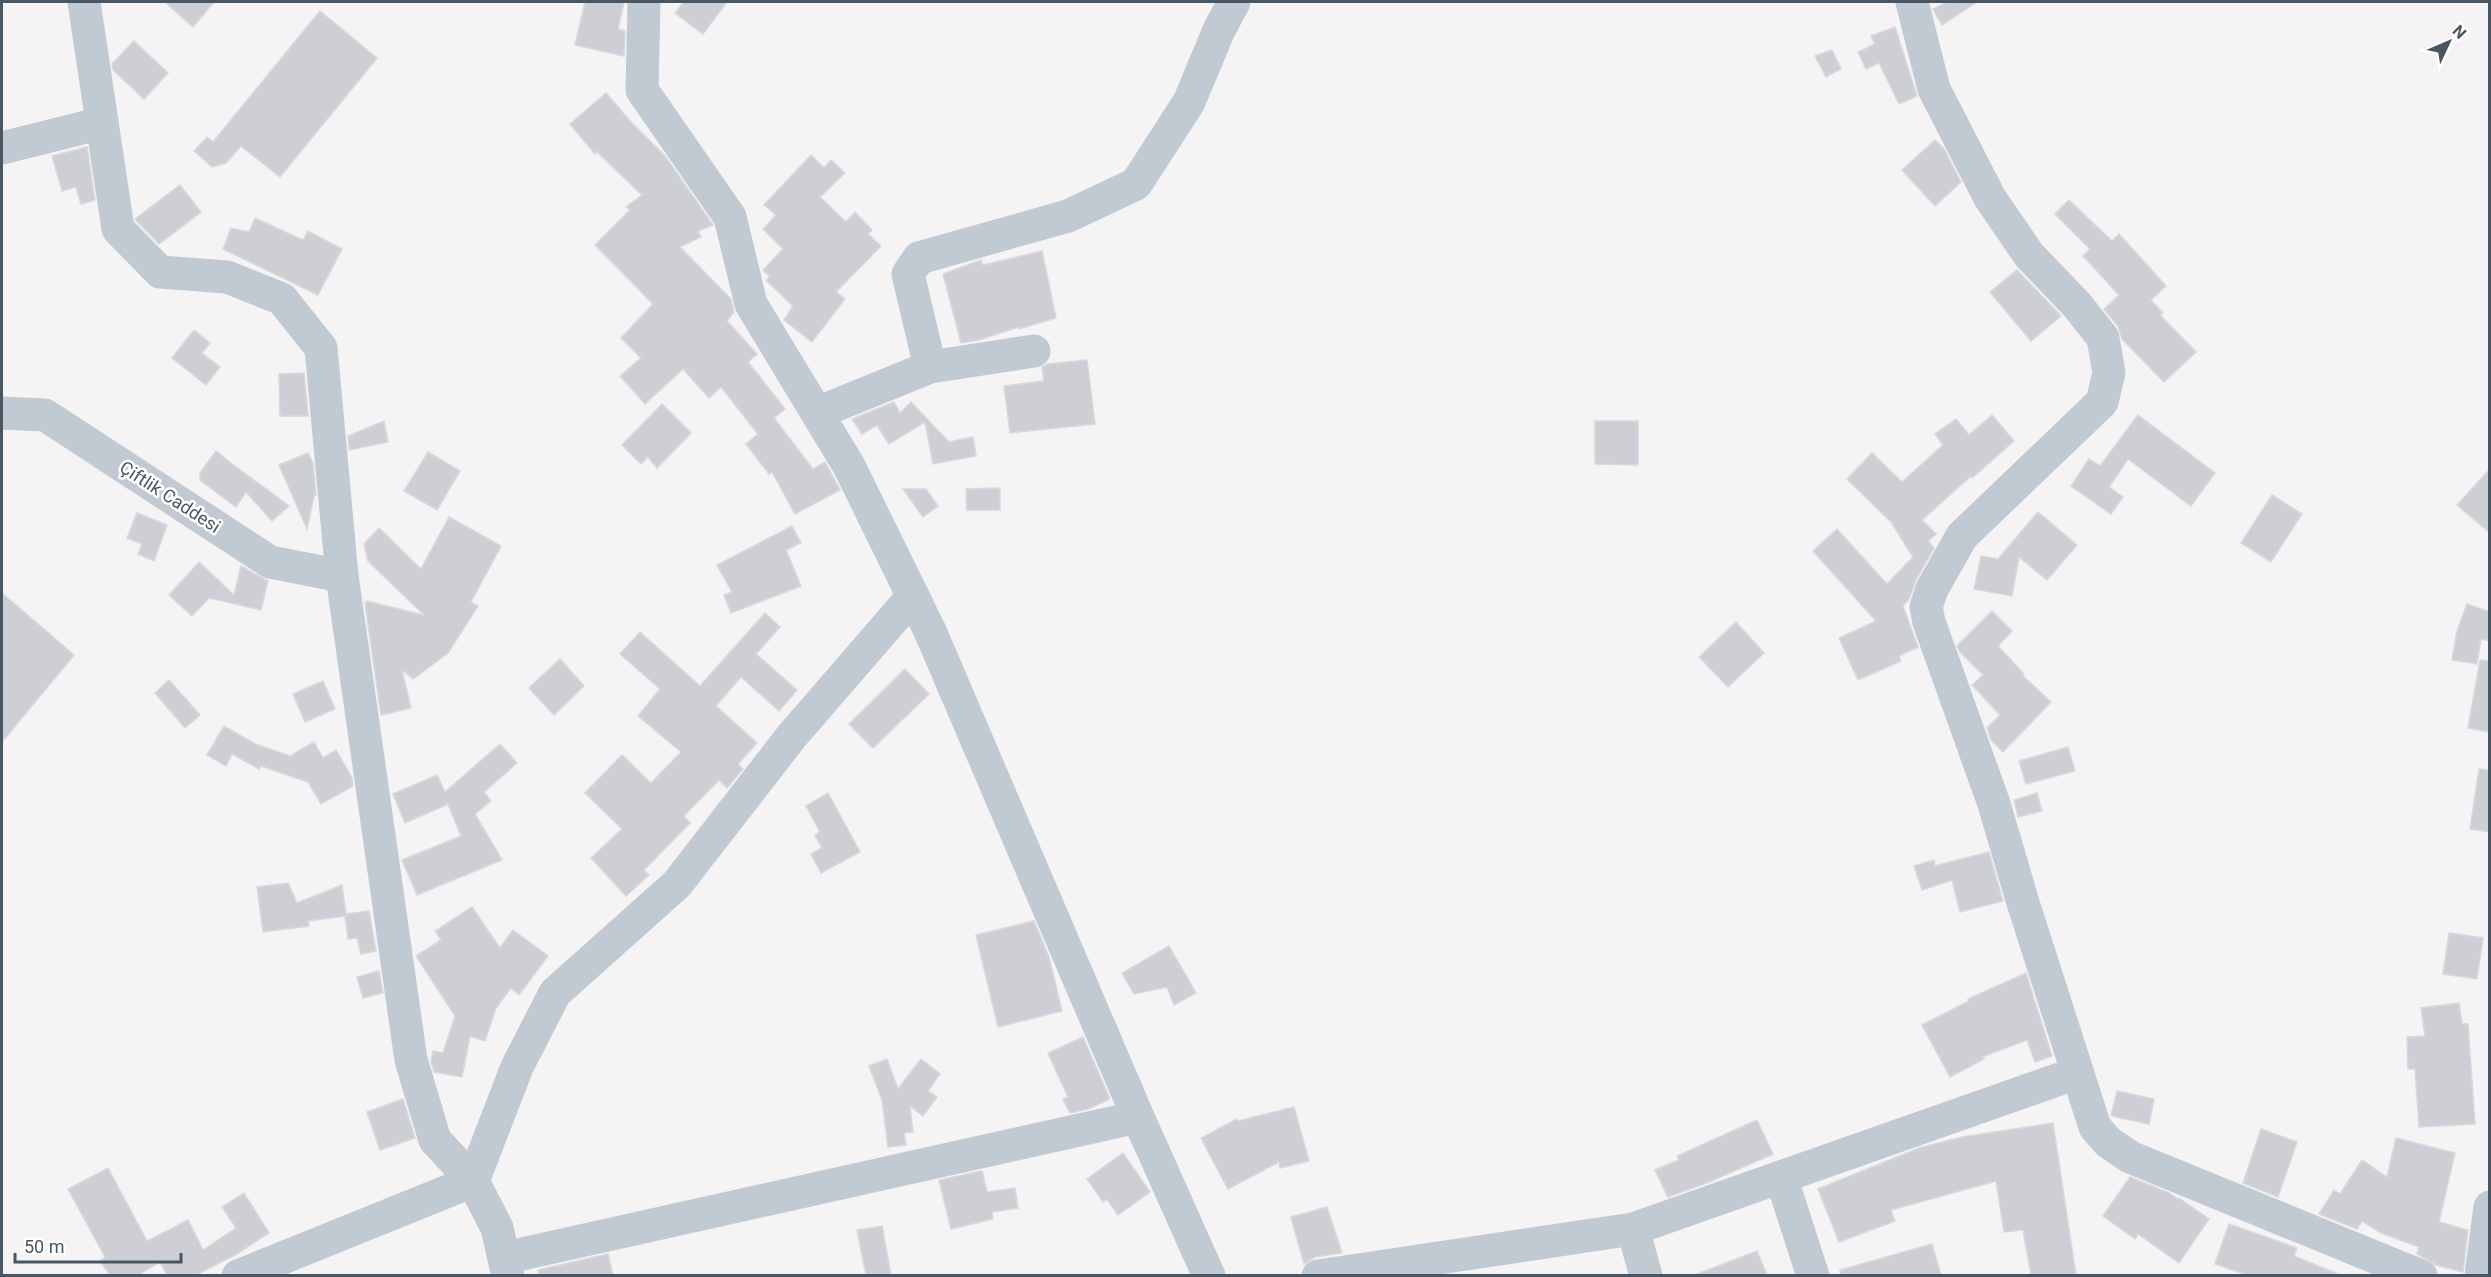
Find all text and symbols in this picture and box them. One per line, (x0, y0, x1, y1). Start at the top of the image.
north arrow (2419, 12, 2479, 72)
text: N (2449, 21, 2470, 43)
street label: Çiftlik Caddesi (116, 456, 224, 537)
scale bar (15, 1226, 182, 1264)
text: 50 m (24, 1236, 64, 1257)

